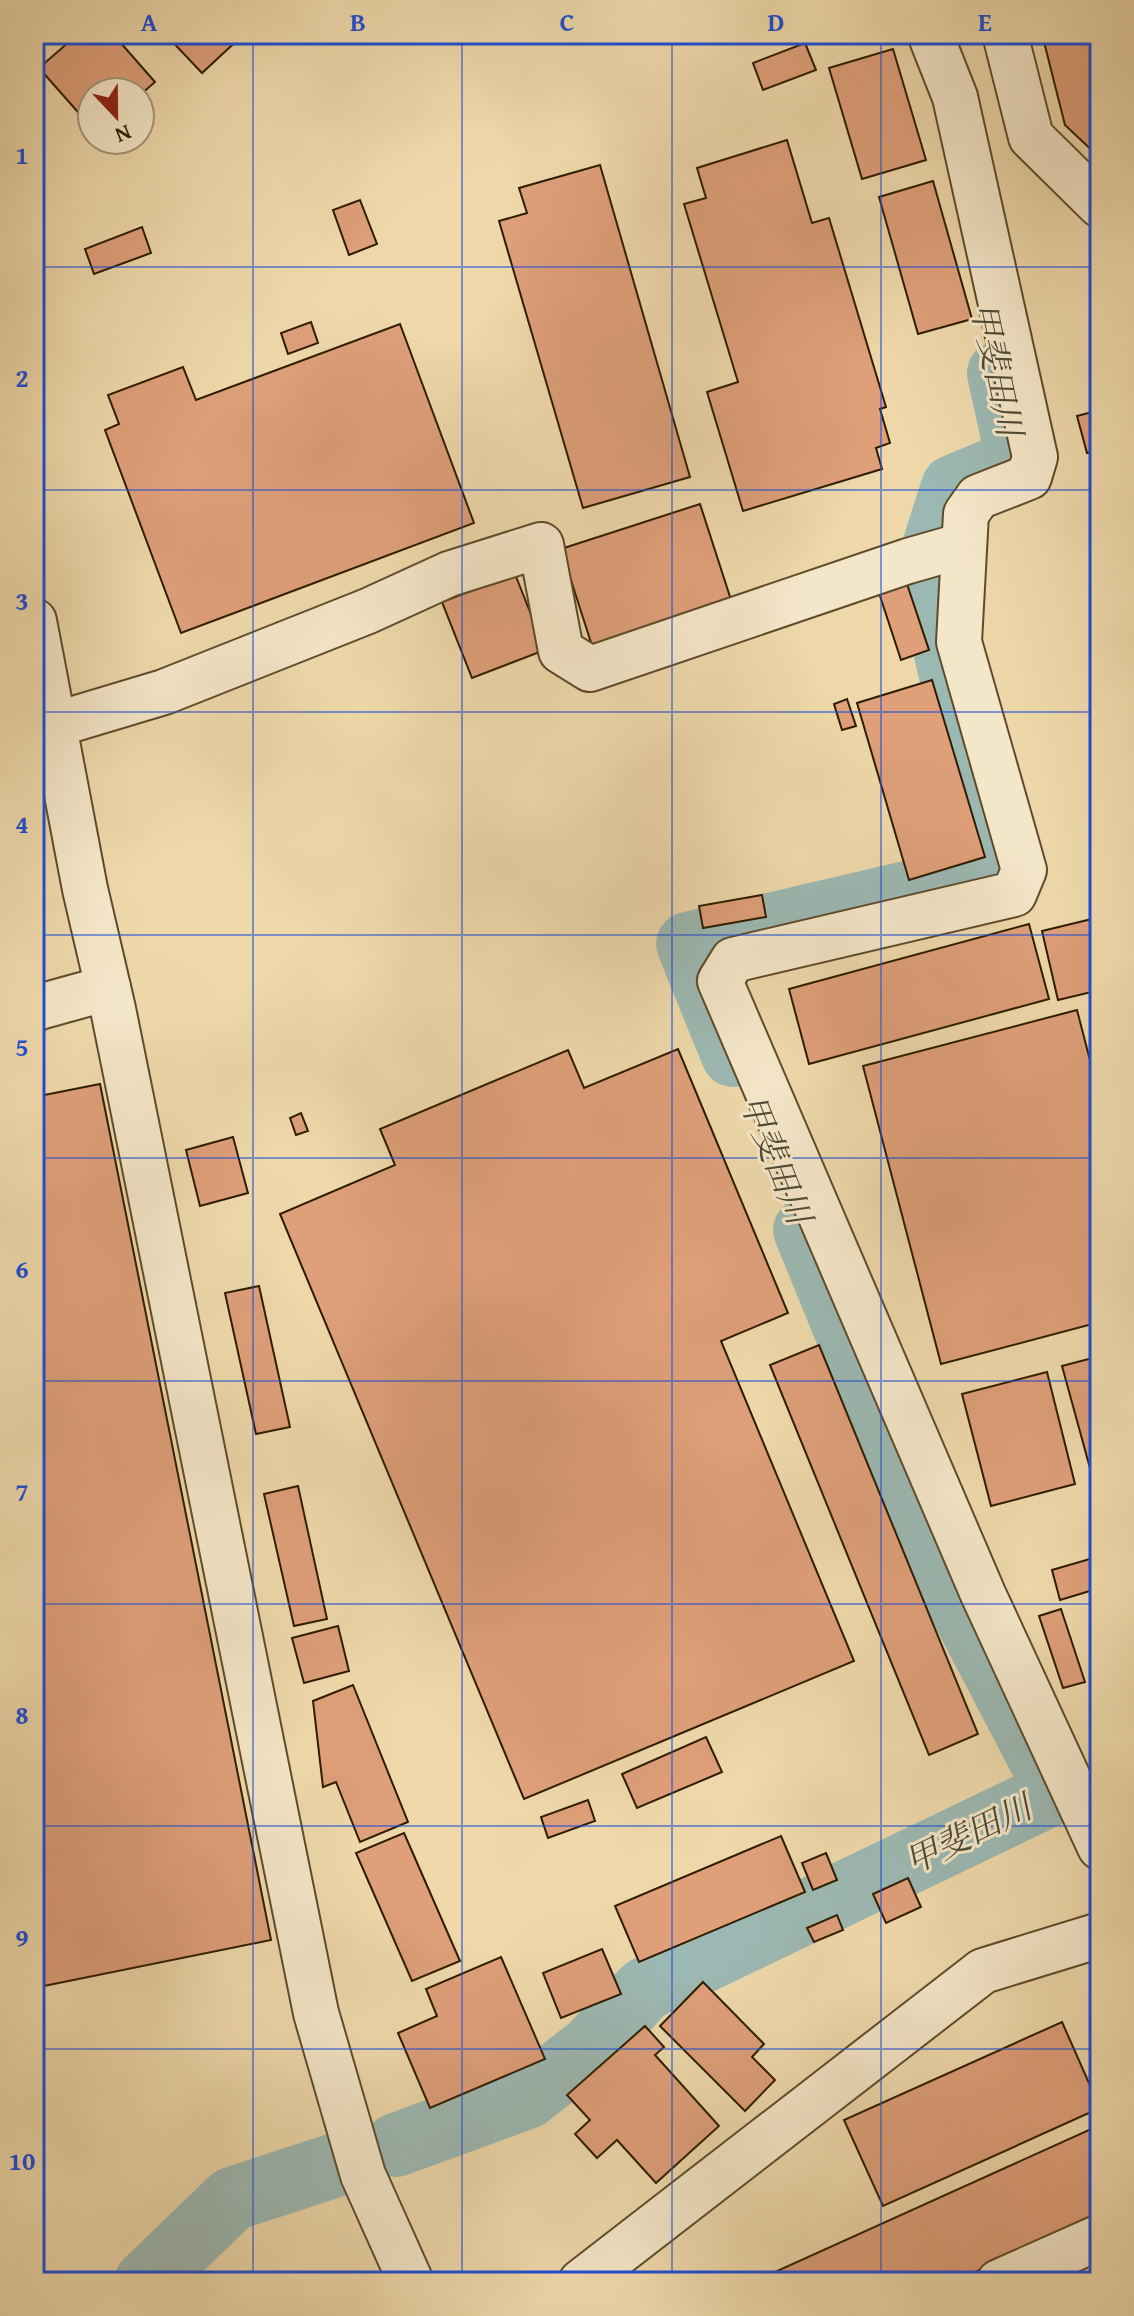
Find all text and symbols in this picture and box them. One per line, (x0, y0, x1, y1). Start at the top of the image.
text: A (141, 2, 158, 41)
text: B (350, 2, 366, 41)
text: C (560, 2, 574, 41)
text: D (768, 2, 784, 41)
text: E (978, 2, 992, 41)
north arrow (76, 76, 156, 156)
text: N (110, 117, 136, 152)
text: 1 (15, 135, 29, 174)
water label: 甲斐田川 (959, 297, 1036, 444)
text: 2 (15, 358, 29, 397)
text: 3 (15, 581, 29, 620)
text: 4 (15, 804, 29, 843)
text: 5 (15, 1027, 29, 1066)
water label: 甲斐田川 (728, 1087, 826, 1235)
text: 6 (15, 1249, 29, 1288)
text: 7 (15, 1472, 29, 1511)
text: 8 (15, 1695, 29, 1734)
water label: 甲斐田川 (896, 1780, 1043, 1885)
text: 9 (15, 1918, 29, 1957)
text: 10 (9, 2141, 35, 2180)

